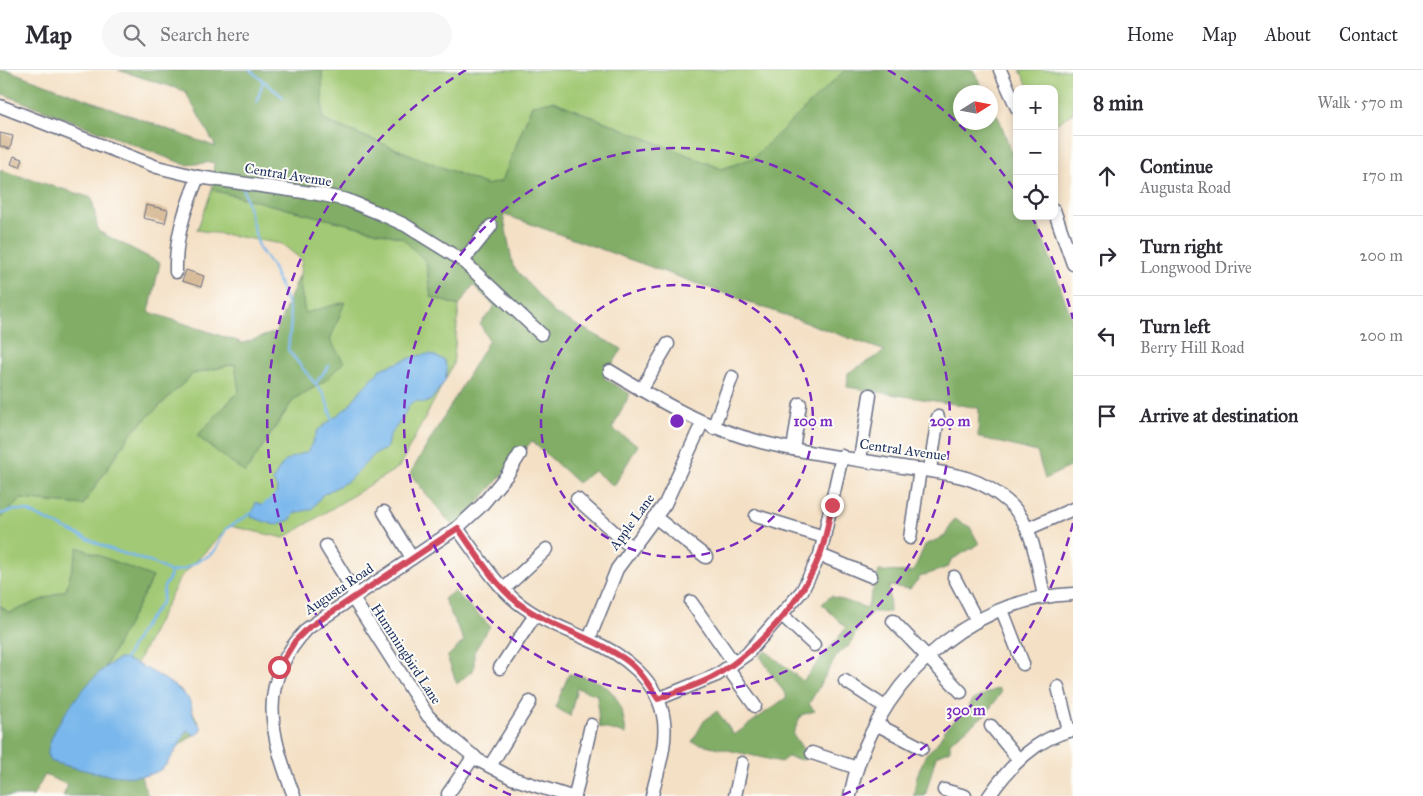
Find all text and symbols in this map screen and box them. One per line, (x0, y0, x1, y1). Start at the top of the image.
search box (102, 12, 452, 57)
text: Map (25, 20, 72, 50)
icon: search (120, 21, 148, 49)
text: Search here (160, 23, 250, 46)
text: Home (1127, 24, 1174, 46)
text: Map (1202, 24, 1237, 46)
text: About (1265, 24, 1311, 46)
text: Contact (1339, 24, 1398, 46)
north arrow (953, 85, 998, 130)
map controls (1013, 85, 1058, 220)
button: + (1013, 85, 1058, 130)
text: 8 min (1093, 90, 1143, 116)
text: Walk · 570 m (1318, 93, 1403, 112)
button: − (1013, 130, 1058, 175)
text: Continue (1140, 155, 1213, 178)
street label: Central Avenue (243, 160, 333, 190)
icon: ahead (1093, 162, 1121, 190)
text: 170 m (1362, 166, 1403, 185)
button: locate (1013, 175, 1058, 220)
text: Augusta Road (1140, 178, 1231, 197)
text: Turn right (1140, 235, 1223, 258)
icon: right (1093, 242, 1121, 270)
text: 200 m (1360, 246, 1403, 265)
text: Longwood Drive (1140, 258, 1252, 277)
text: Turn left (1140, 315, 1210, 338)
icon: left (1093, 322, 1121, 350)
text: 200 m (1360, 326, 1403, 345)
text: Berry Hill Road (1140, 338, 1245, 357)
icon: arrive (1093, 402, 1121, 430)
text: Arrive at destination (1140, 404, 1298, 427)
centre of rings (668, 412, 686, 430)
text: 100 m (793, 412, 833, 430)
text: 200 m (930, 412, 971, 430)
street label: Central Avenue (858, 435, 948, 465)
street label: Apple Lane (605, 490, 658, 554)
route end (821, 494, 844, 517)
street label: Augusta Road (300, 560, 377, 619)
street label: Hummingbird Lane (367, 601, 445, 708)
route start (268, 656, 291, 679)
text: 300 m (946, 701, 986, 720)

